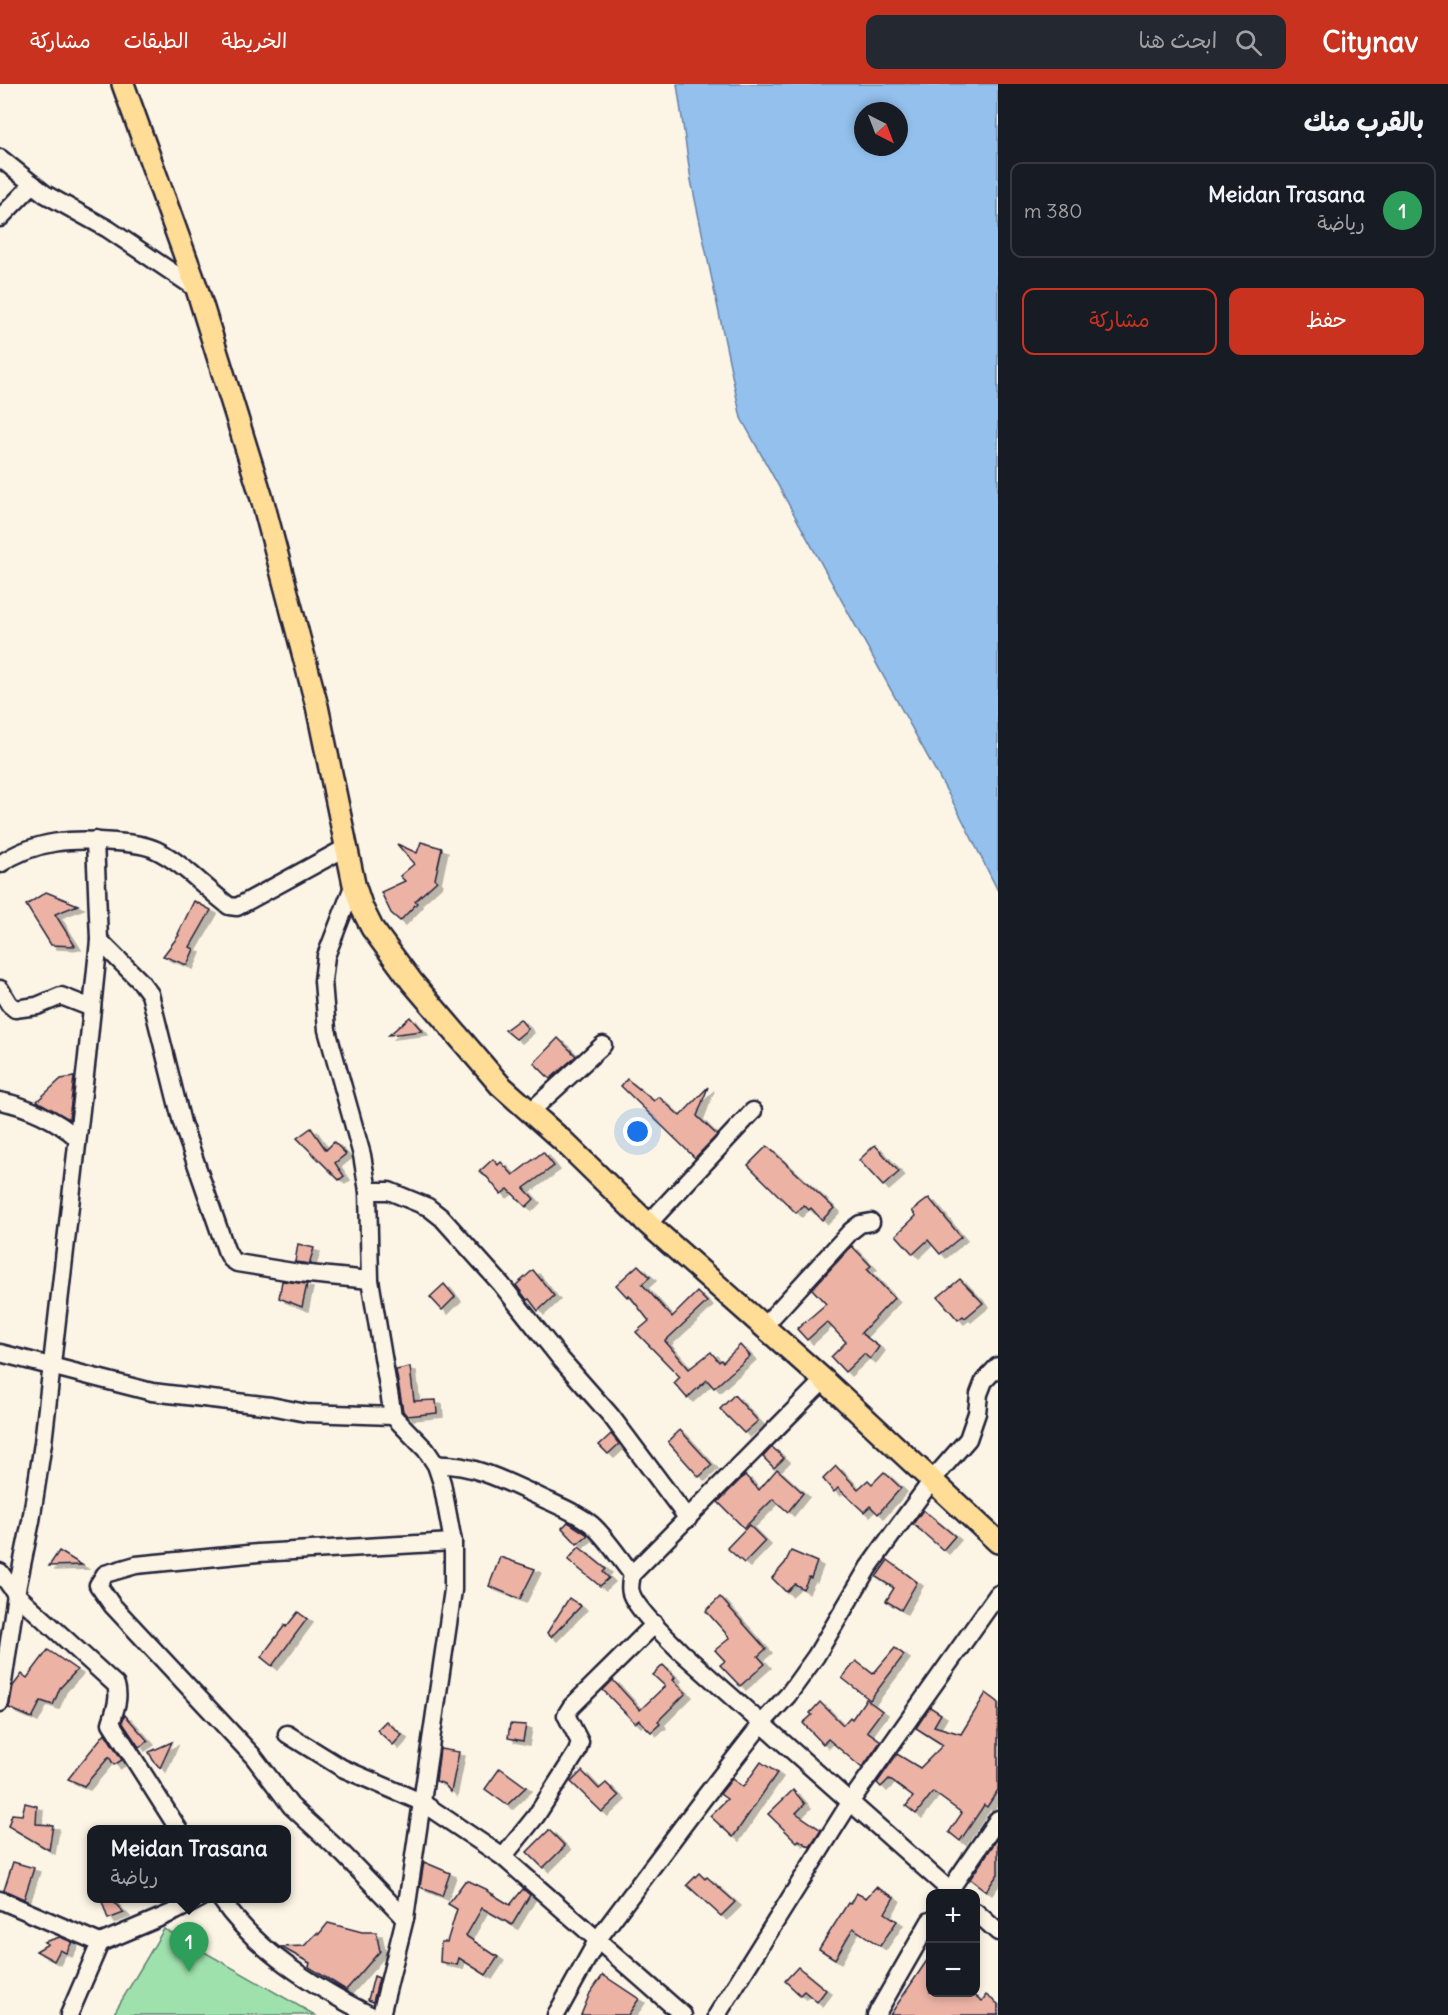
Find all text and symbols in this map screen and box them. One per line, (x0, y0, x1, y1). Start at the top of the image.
search box (866, 15, 1286, 69)
text: Citynav (1322, 24, 1418, 60)
text: ابحث هنا (1138, 26, 1217, 54)
icon: search (1232, 26, 1265, 59)
text: مشاركة (30, 27, 91, 54)
text: الطبقات (124, 27, 189, 54)
text: الخريطة (222, 27, 287, 54)
north arrow (854, 102, 908, 156)
text: بالقرب منك (1304, 105, 1424, 138)
text: Meidan Trasana (1208, 180, 1365, 208)
text: 380 m (1024, 198, 1082, 223)
text: 1 (1399, 198, 1406, 223)
text: رياضة (1317, 210, 1365, 235)
button: مشاركة (1022, 288, 1217, 355)
button: حفظ (1229, 288, 1424, 355)
your location (623, 1117, 652, 1146)
popup (87, 1825, 291, 1903)
text: Meidan Trasana (110, 1834, 268, 1862)
text: رياضة (110, 1864, 158, 1889)
map controls (926, 1889, 980, 1997)
button: + (926, 1889, 980, 1943)
pin: 1 (170, 1922, 208, 1972)
button: − (926, 1943, 980, 1997)

